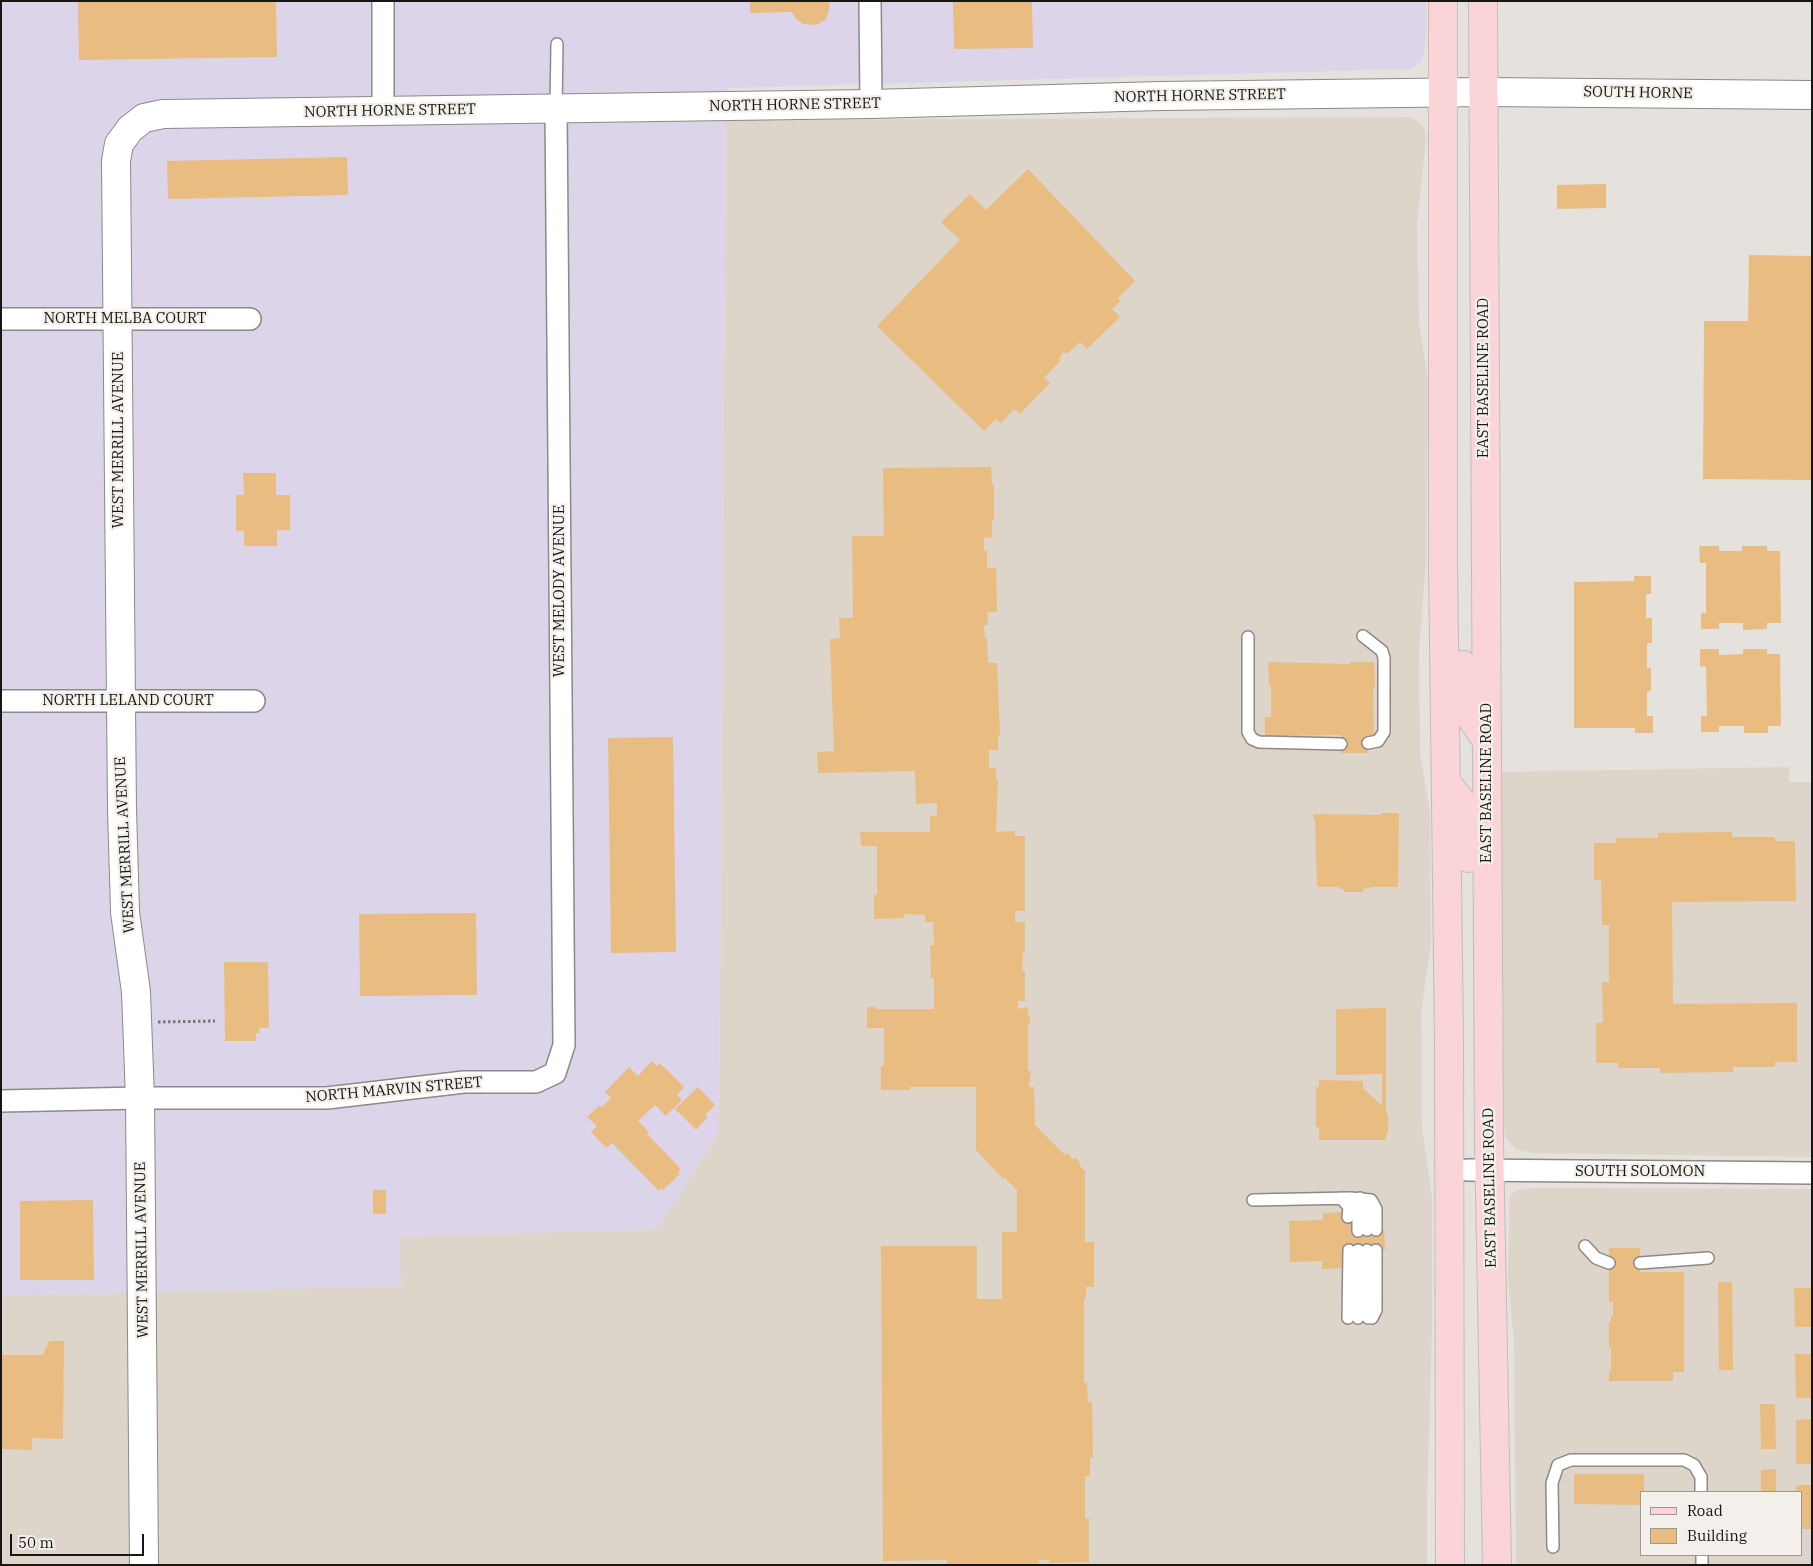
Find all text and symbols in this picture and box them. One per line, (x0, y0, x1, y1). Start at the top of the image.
street label: SOUTH HORNE (1583, 83, 1693, 103)
street label: NORTH HORNE STREET (1114, 85, 1286, 107)
street label: NORTH HORNE STREET (709, 94, 881, 116)
street label: NORTH HORNE STREET (304, 100, 476, 122)
street label: EAST BASELINE ROAD (1475, 298, 1493, 458)
street label: NORTH MELBA COURT (43, 310, 207, 328)
street label: WEST MERRILL AVENUE (110, 352, 128, 528)
street label: WEST MELODY AVENUE (551, 505, 569, 677)
street label: NORTH LELAND COURT (42, 692, 214, 710)
street label: EAST BASELINE ROAD (1478, 703, 1496, 863)
street label: WEST MERRILL AVENUE (111, 756, 139, 934)
street label: NORTH MARVIN STREET (305, 1073, 483, 1107)
street label: EAST BASELINE ROAD (1480, 1108, 1500, 1268)
street label: WEST MERRILL AVENUE (131, 1161, 153, 1339)
street label: SOUTH SOLOMON (1575, 1163, 1705, 1181)
legend (1640, 1491, 1803, 1556)
text: Road (1687, 1501, 1723, 1520)
scale bar (12, 1524, 146, 1556)
text: Building (1687, 1526, 1747, 1545)
text: 50 m (18, 1533, 54, 1552)

